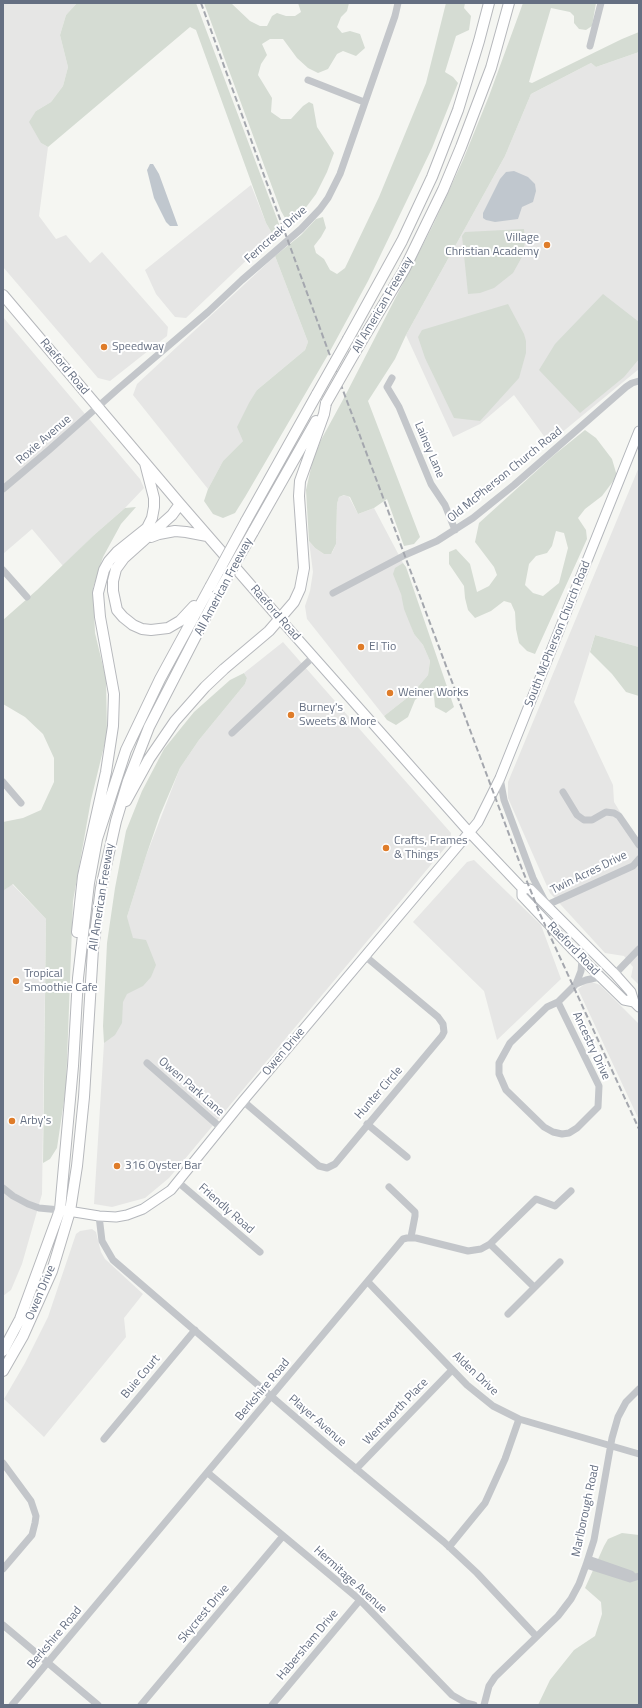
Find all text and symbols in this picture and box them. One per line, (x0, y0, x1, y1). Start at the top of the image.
street label: Ferncreek Drive (242, 203, 310, 267)
place label: Village Christian Academy (445, 231, 539, 259)
marker: Village Christian Academy (542, 240, 552, 250)
street label: All American Freeway (350, 254, 416, 356)
street label: Raeford Road (36, 336, 92, 398)
place label: Speedway (112, 340, 164, 354)
marker: Speedway (99, 342, 109, 352)
street label: Roxie Avenue (14, 412, 74, 468)
street label: Lainey Lane (411, 420, 447, 480)
street label: Old McPherson Church Road (445, 424, 565, 526)
street label: All American Freeway (192, 536, 256, 638)
street label: South McPherson Church Road (522, 559, 594, 709)
street label: Raeford Road (247, 582, 303, 644)
place label: El Tio (369, 640, 396, 654)
marker: El Tio (356, 642, 366, 652)
place label: Weiner Works (398, 686, 469, 700)
marker: Weiner Works (385, 688, 395, 698)
place label: Burney's Sweets & More (299, 701, 376, 729)
marker: Burney's Sweets & More (286, 710, 296, 720)
place label: Crafts, Frames & Things (394, 834, 468, 862)
street label: All American Freeway (86, 842, 118, 952)
marker: Crafts, Frames & Things (381, 843, 391, 853)
street label: Twin Acres Drive (548, 848, 630, 898)
street label: Raeford Road (544, 919, 602, 979)
place label: Tropical Smoothie Cafe (24, 967, 98, 995)
marker: Tropical Smoothie Cafe (11, 976, 21, 986)
street label: Ancestry Drive (569, 1010, 613, 1082)
street label: Owen Drive (260, 1025, 308, 1079)
street label: Owen Park Lane (155, 1055, 227, 1119)
street label: Hunter Circle (352, 1064, 406, 1122)
place label: Arby's (20, 1114, 51, 1128)
marker: Arby's (7, 1116, 17, 1126)
place label: 316 Oyster Bar (125, 1159, 202, 1173)
marker: 316 Oyster Bar (112, 1161, 122, 1171)
street label: Friendly Road (195, 1181, 257, 1237)
street label: Owen Drive (23, 1263, 59, 1323)
street label: Alden Drive (449, 1349, 501, 1399)
street label: Buie Court (119, 1352, 163, 1402)
street label: Berkshire Road (233, 1356, 293, 1424)
street label: Wentworth Place (361, 1376, 431, 1448)
street label: Player Avenue (285, 1392, 349, 1450)
street label: Marlborough Road (569, 1464, 603, 1558)
street label: Hermitage Avenue (310, 1543, 390, 1617)
street label: Skycrest Drive (175, 1582, 233, 1646)
street label: Berkshire Road (25, 1604, 85, 1672)
street label: Habersham Drive (274, 1607, 342, 1683)

